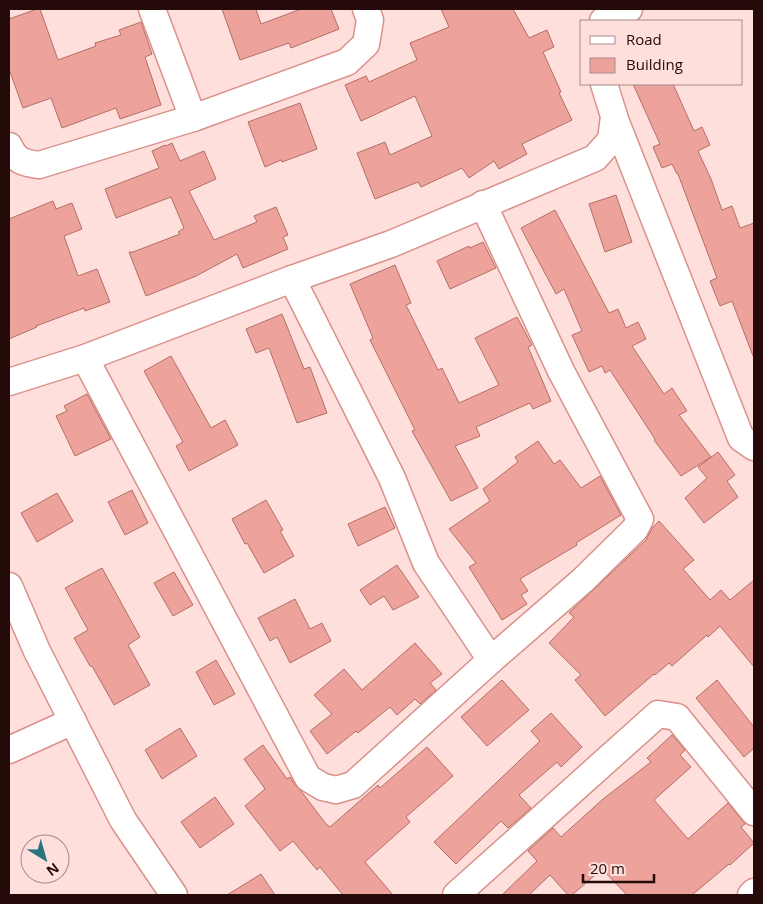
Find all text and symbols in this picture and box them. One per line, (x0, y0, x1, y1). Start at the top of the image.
legend (580, 20, 743, 85)
text: Road (626, 29, 662, 49)
text: Building (626, 54, 683, 74)
north arrow (20, 834, 70, 884)
scale bar (583, 852, 654, 884)
text: 20 m (590, 858, 625, 878)
text: N (43, 859, 63, 881)

